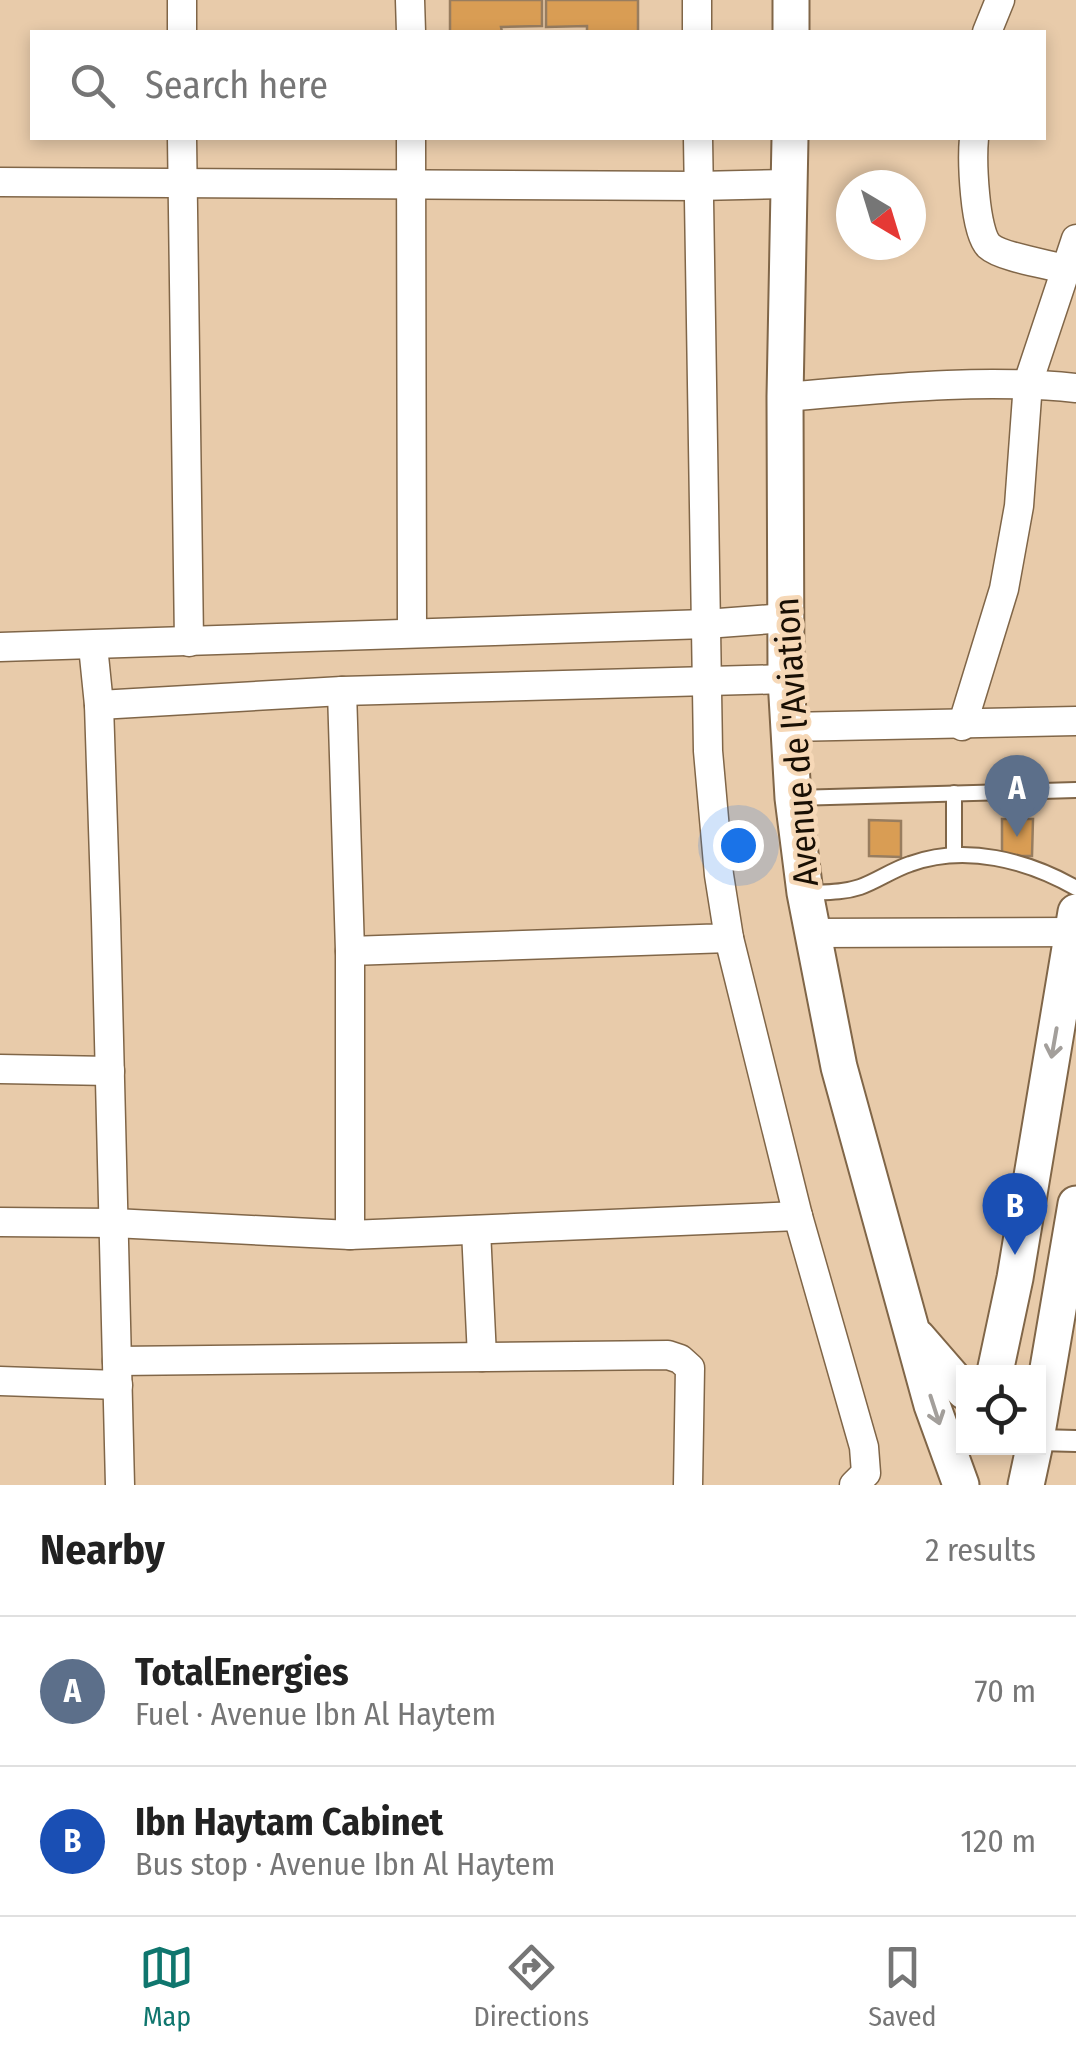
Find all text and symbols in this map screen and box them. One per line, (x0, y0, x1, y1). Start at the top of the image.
search box (30, 30, 1046, 140)
icon: search (65, 58, 120, 113)
text: Search here (145, 62, 328, 108)
north arrow (836, 170, 926, 260)
street label: Avenue de l'Aviation (765, 596, 827, 888)
pin: A (984, 754, 1050, 837)
your location (713, 820, 764, 871)
one-way arrow (1044, 1026, 1063, 1059)
pin: B (982, 1172, 1048, 1255)
map controls (956, 1365, 1046, 1455)
button: locate (956, 1365, 1046, 1455)
one-way arrow (927, 1394, 945, 1426)
text: Nearby (40, 1525, 165, 1575)
text: 2 results (925, 1531, 1036, 1569)
text: TotalEnergies (135, 1649, 349, 1695)
text: A (64, 1672, 81, 1710)
text: 70 m (975, 1672, 1036, 1710)
text: Fuel · Avenue Ibn Al Haytem (135, 1695, 496, 1733)
text: Ibn Haytam Cabinet (135, 1799, 443, 1845)
text: B (64, 1822, 81, 1860)
text: 120 m (961, 1822, 1036, 1860)
text: Bus stop · Avenue Ibn Al Haytem (135, 1845, 555, 1883)
tab: Map (139, 1940, 194, 2033)
tab: Directions (473, 1940, 589, 2033)
tab: Saved (868, 1940, 937, 2033)

